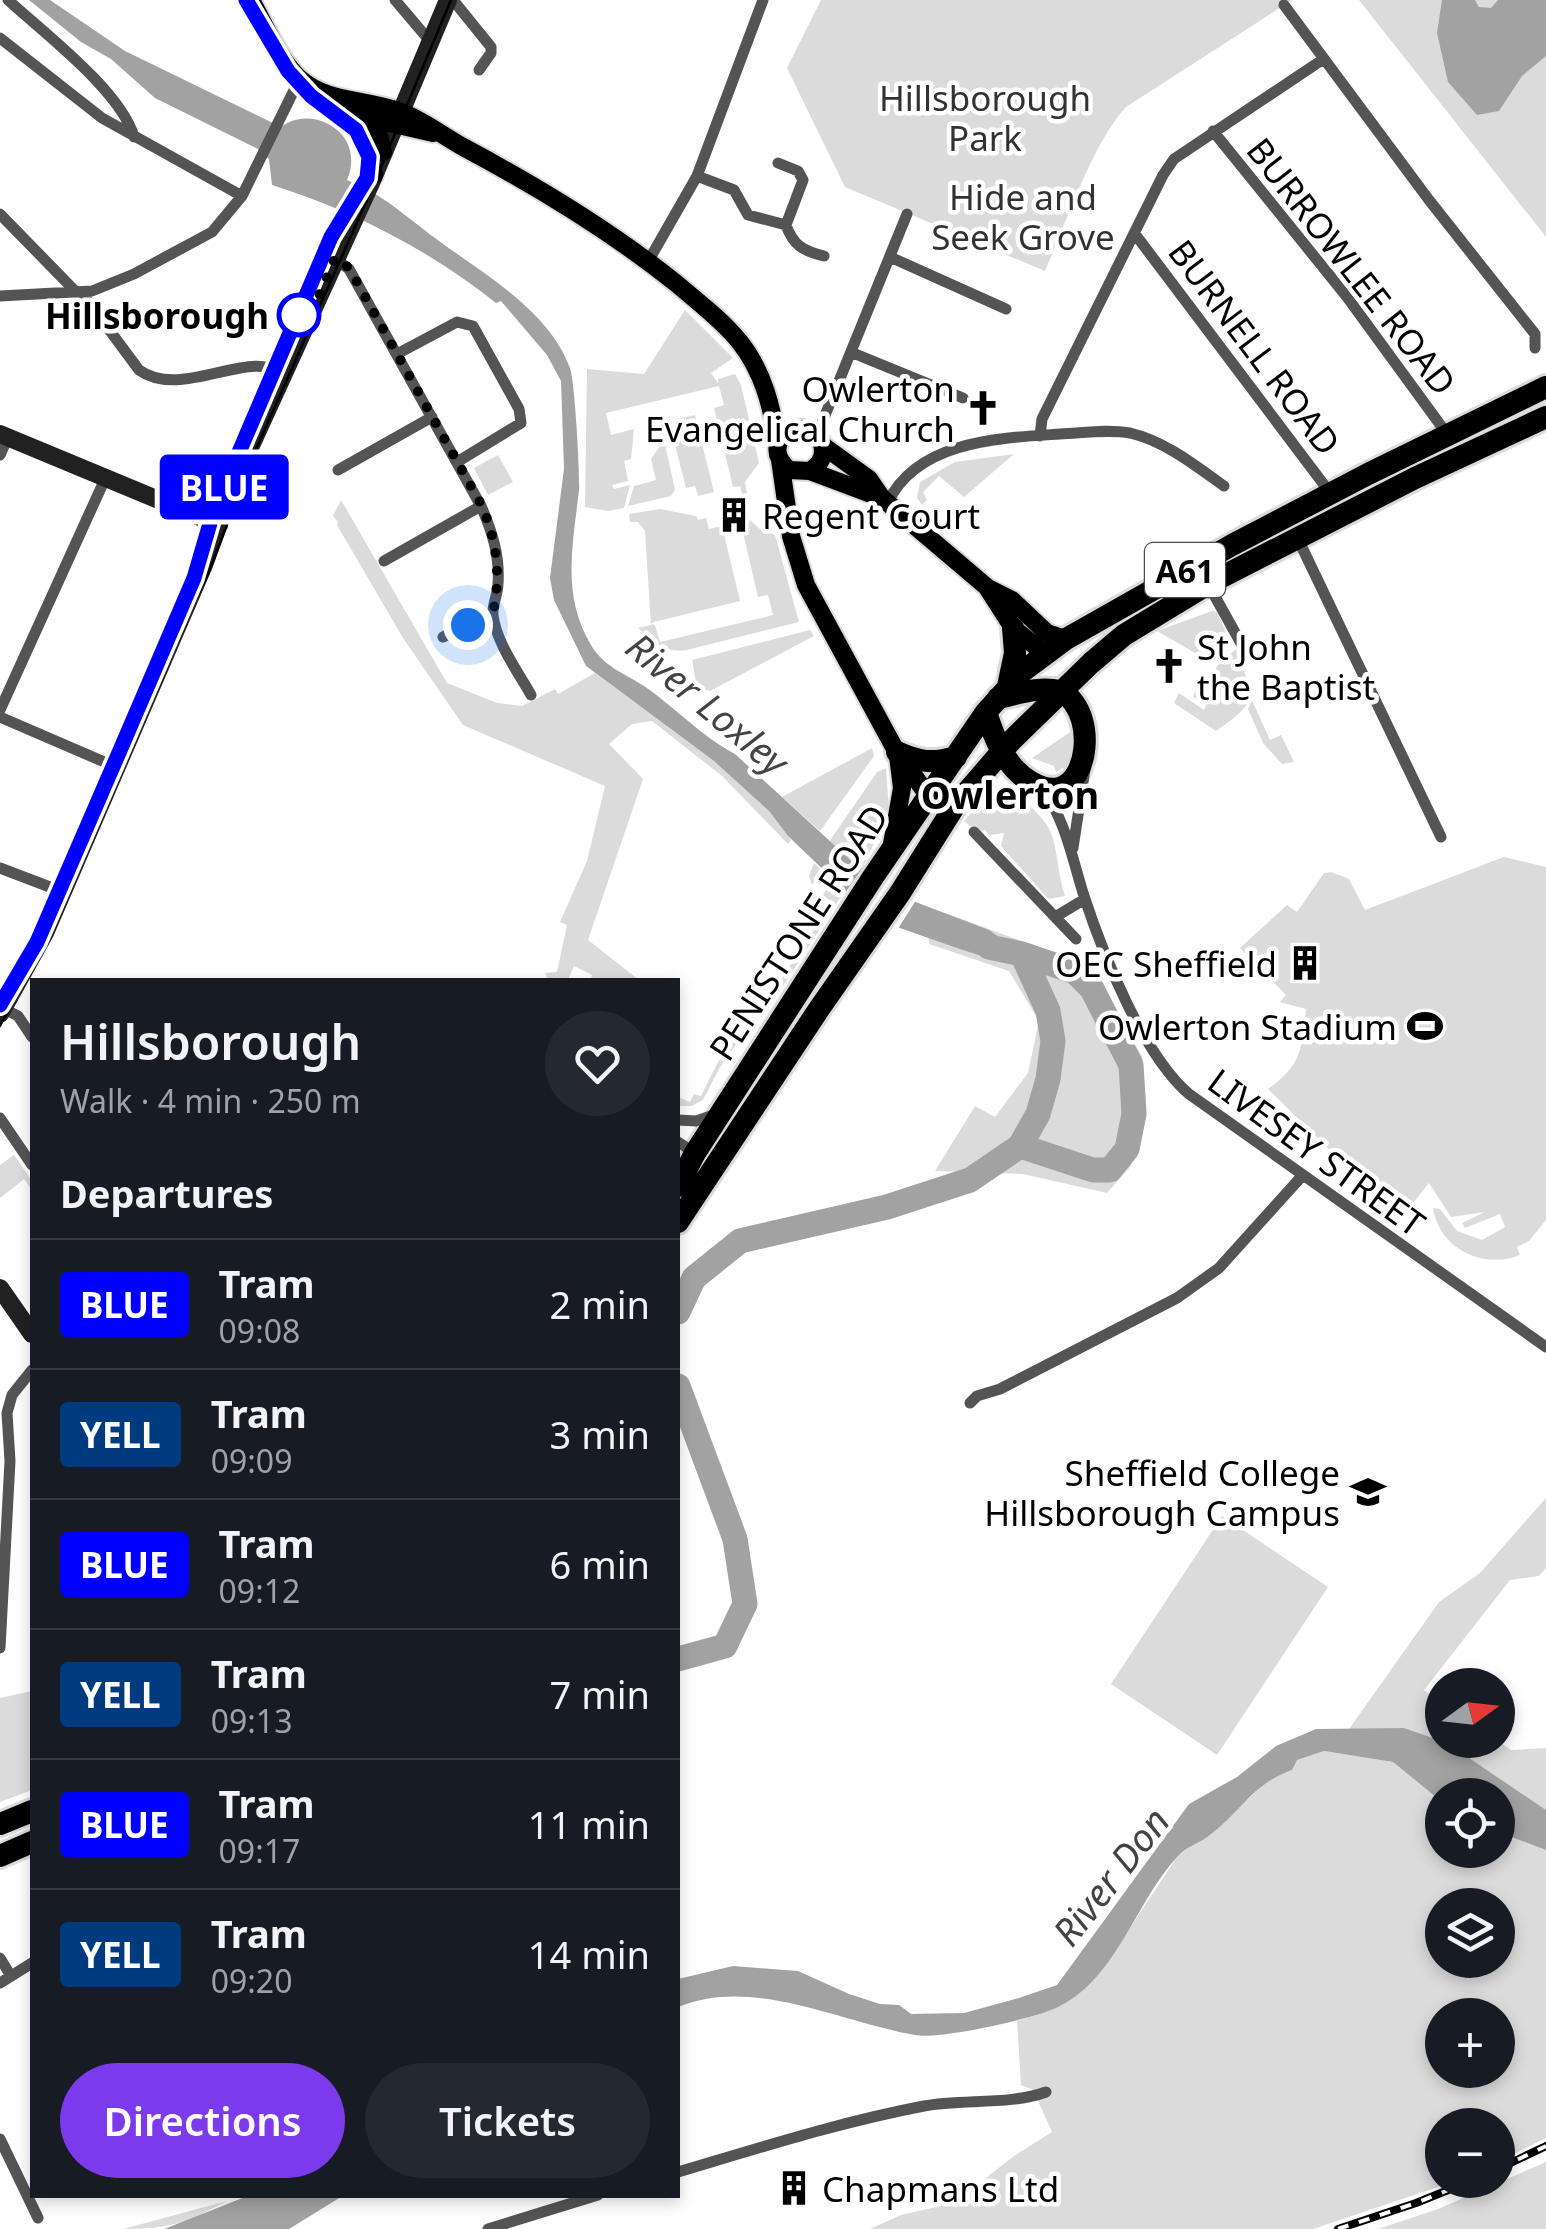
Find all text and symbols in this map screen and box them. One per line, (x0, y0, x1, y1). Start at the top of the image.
park label: Hillsborough Park (879, 74, 1091, 161)
street label: BURROWLEE ROAD (1237, 128, 1467, 404)
park label: Hide and Seek Grove (931, 173, 1115, 260)
street label: BURNELL ROAD (1159, 230, 1351, 464)
place label: Hillsborough (45, 292, 269, 339)
marker: Hillsborough (278, 294, 320, 336)
place label: Owlerton Evangelical Church (645, 365, 955, 452)
church icon: Owlerton Evangelical Church (964, 389, 1002, 427)
line badge: BLUE (154, 454, 294, 520)
text: BLUE (180, 464, 268, 511)
place label: Regent Court (762, 492, 980, 539)
building icon: Regent Court (715, 496, 753, 534)
road number: A61 (1145, 543, 1225, 597)
your location (443, 600, 493, 650)
water label: River Loxley (616, 620, 802, 788)
place label: St John the Baptist (1197, 623, 1375, 710)
church icon: St John the Baptist (1150, 647, 1188, 685)
district label: Owlerton (921, 768, 1099, 820)
street label: PENISTONE ROAD (698, 795, 898, 1069)
place label: OEC Sheffield (1055, 940, 1277, 987)
building icon: OEC Sheffield (1286, 944, 1324, 982)
place label: Owlerton Stadium (1098, 1003, 1397, 1050)
sports icon: Owlerton Stadium (1406, 1007, 1444, 1045)
text: Hillsborough (60, 1009, 361, 1074)
button: heart (545, 1011, 650, 1116)
street label: LIVESEY STREET (1199, 1057, 1435, 1247)
text: Walk · 4 min · 250 m (60, 1079, 361, 1122)
text: Departures (60, 1167, 273, 1219)
text: Tram (219, 1257, 315, 1309)
text: 2 min (550, 1278, 650, 1330)
text: BLUE (80, 1281, 169, 1328)
text: 09:08 (219, 1309, 300, 1352)
text: Tram (211, 1387, 307, 1439)
text: 3 min (550, 1408, 650, 1460)
text: YELL (80, 1411, 161, 1458)
text: 09:09 (211, 1439, 292, 1482)
place label: Sheffield College Hillsborough Campus (984, 1449, 1340, 1536)
school or university icon: Sheffield College Hillsborough Campus (1349, 1473, 1387, 1511)
text: Tram (219, 1517, 315, 1569)
text: 6 min (550, 1538, 650, 1590)
text: BLUE (80, 1541, 169, 1588)
text: 09:12 (219, 1569, 300, 1612)
text: Tram (211, 1647, 307, 1699)
text: 7 min (550, 1668, 650, 1720)
north arrow (1425, 1668, 1515, 1758)
map controls (1425, 1668, 1515, 2198)
text: YELL (80, 1671, 161, 1718)
text: 09:13 (211, 1699, 292, 1742)
text: Tram (219, 1777, 315, 1829)
button: locate (1425, 1778, 1515, 1868)
water label: River Don (1040, 1796, 1180, 1956)
text: 11 min (528, 1798, 650, 1850)
text: BLUE (80, 1801, 169, 1848)
text: 09:17 (219, 1829, 300, 1872)
button: layers (1425, 1888, 1515, 1978)
text: Tram (211, 1907, 307, 1959)
text: 14 min (528, 1928, 650, 1980)
text: YELL (80, 1931, 161, 1978)
text: 09:20 (211, 1959, 292, 2002)
button: + (1425, 1998, 1515, 2088)
button: Directions (60, 2063, 345, 2178)
button: Tickets (365, 2063, 650, 2178)
button: − (1425, 2108, 1515, 2198)
place label: Chapmans Ltd (822, 2165, 1059, 2212)
building icon: Chapmans Ltd (775, 2169, 813, 2207)

